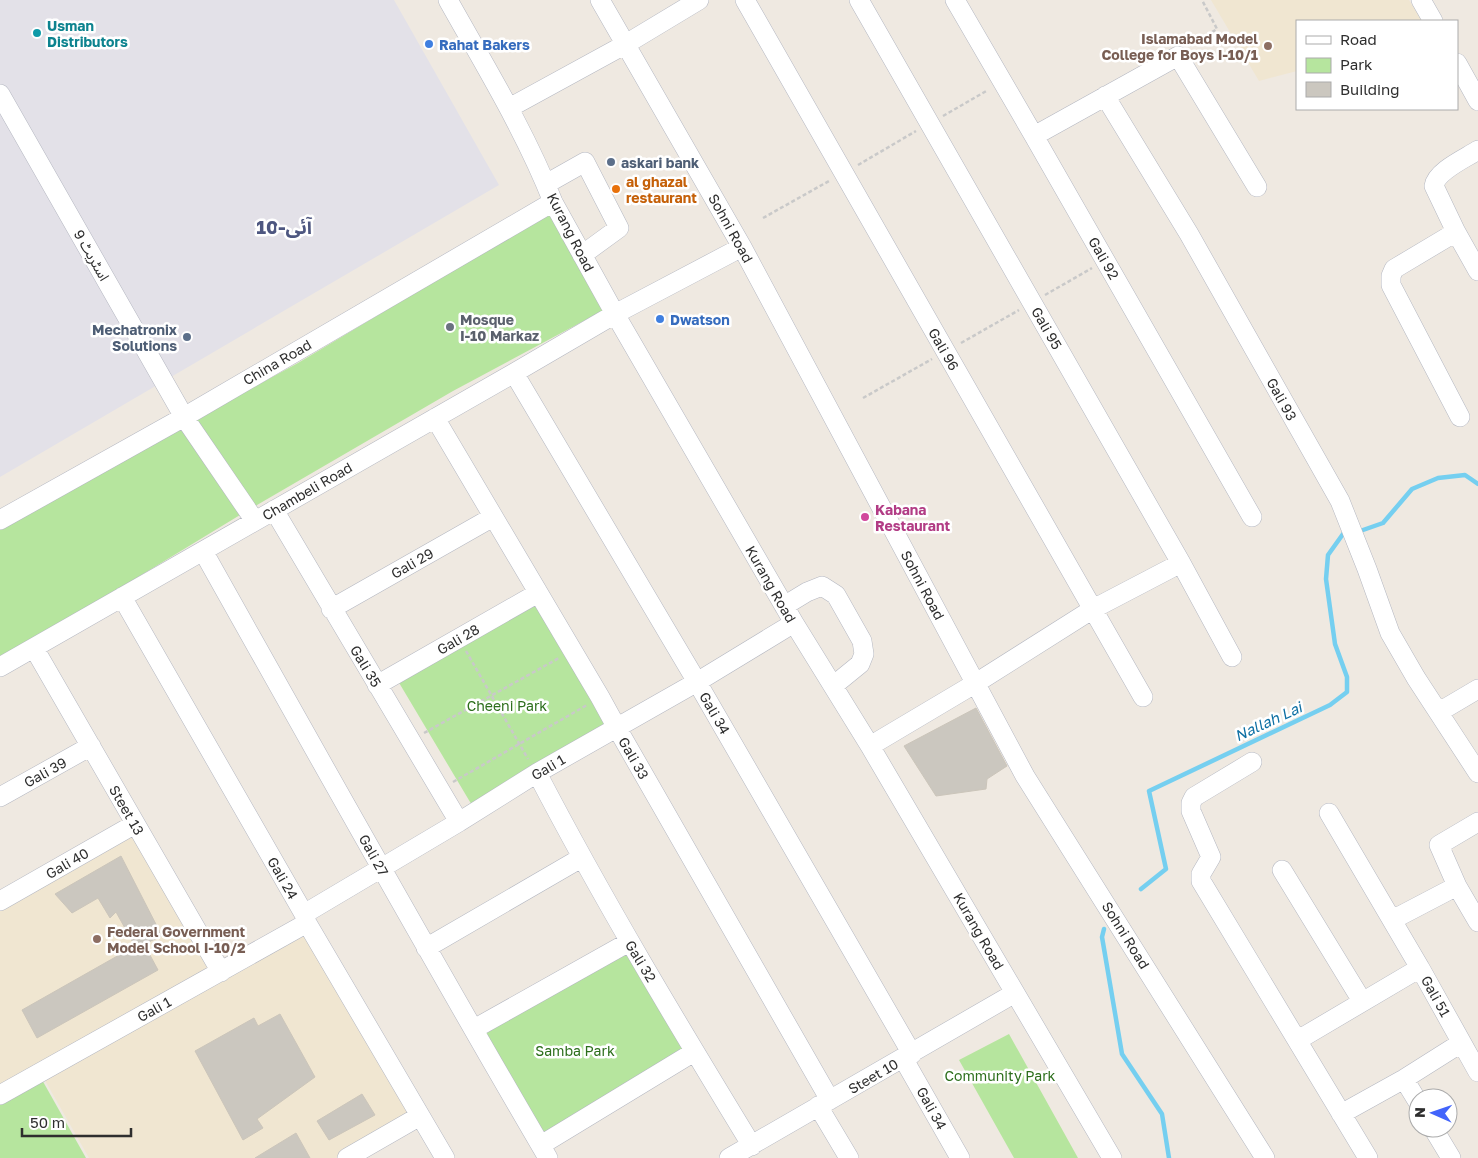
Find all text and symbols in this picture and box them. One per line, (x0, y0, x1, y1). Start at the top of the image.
place label: Usman Distributors (47, 17, 128, 50)
legend (1296, 20, 1458, 110)
marker: Usman Distributors (31, 27, 43, 39)
place label: Islamabad Model College for Boys I-10/1 (1101, 30, 1258, 63)
text: Road (1340, 30, 1377, 48)
place label: Rahat Bakers (439, 36, 530, 53)
marker: Rahat Bakers (423, 38, 435, 50)
marker: Islamabad Model College for Boys I-10/1 (1262, 40, 1274, 52)
text: Park (1340, 55, 1373, 73)
text: Building (1340, 80, 1400, 98)
place label: askari bank (621, 154, 699, 171)
marker: askari bank (605, 156, 617, 168)
place label: al ghazal restaurant (626, 173, 697, 206)
marker: al ghazal restaurant (610, 183, 622, 195)
street label: Kurang Road (544, 190, 598, 274)
street label: Sohni Road (705, 191, 757, 265)
district label: آئی-10 (256, 215, 313, 238)
street label: اسٹریٹ 9 (70, 226, 113, 284)
street label: Gali 92 (1085, 234, 1123, 282)
street label: Gali 95 (1028, 304, 1066, 352)
place label: Mosque I-10 Markaz (460, 311, 539, 344)
place label: Dwatson (670, 311, 730, 328)
marker: Dwatson (654, 313, 666, 325)
place label: Mechatronix Solutions (92, 321, 177, 354)
marker: Mosque I-10 Markaz (444, 321, 456, 333)
street label: Gali 96 (925, 325, 963, 373)
marker: Mechatronix Solutions (181, 331, 193, 343)
street label: China Road (240, 336, 314, 388)
street label: Gali 93 (1263, 375, 1301, 423)
street label: Chambeli Road (259, 458, 355, 524)
place label: Kabana Restaurant (875, 501, 950, 534)
marker: Kabana Restaurant (859, 511, 871, 523)
street label: Kurang Road (742, 542, 800, 626)
street label: Gali 29 (388, 544, 436, 582)
street label: Sohni Road (898, 547, 948, 623)
street label: Gali 28 (434, 620, 482, 658)
street label: Gali 35 (347, 642, 385, 690)
street label: Gali 34 (696, 689, 734, 737)
park label: Cheeni Park (467, 697, 547, 714)
water label: Nallah Lai (1232, 697, 1306, 744)
street label: Gali 33 (615, 734, 653, 782)
street label: Gali 1 (528, 750, 568, 783)
street label: Gali 39 (21, 753, 69, 791)
street label: Steet 13 (106, 782, 148, 838)
street label: Gali 27 (356, 831, 392, 879)
street label: Gali 40 (43, 844, 91, 882)
street label: Gali 24 (264, 854, 302, 902)
street label: Kurang Road (950, 889, 1008, 973)
street label: Sohni Road (1099, 898, 1153, 972)
place label: Federal Government Model School I-10/2 (107, 923, 246, 956)
marker: Federal Government Model School I-10/2 (91, 933, 103, 945)
street label: Gali 32 (622, 937, 660, 985)
street label: Gali 51 (1418, 972, 1454, 1020)
street label: Gali 1 (134, 993, 174, 1025)
park label: Samba Park (535, 1042, 615, 1059)
street label: Steet 10 (845, 1055, 901, 1097)
park label: Community Park (944, 1067, 1056, 1084)
street label: Gali 34 (913, 1084, 951, 1132)
north arrow (1408, 1088, 1458, 1138)
scale bar (22, 1106, 131, 1138)
text: N (1411, 1107, 1428, 1118)
text: 50 m (30, 1113, 65, 1131)

